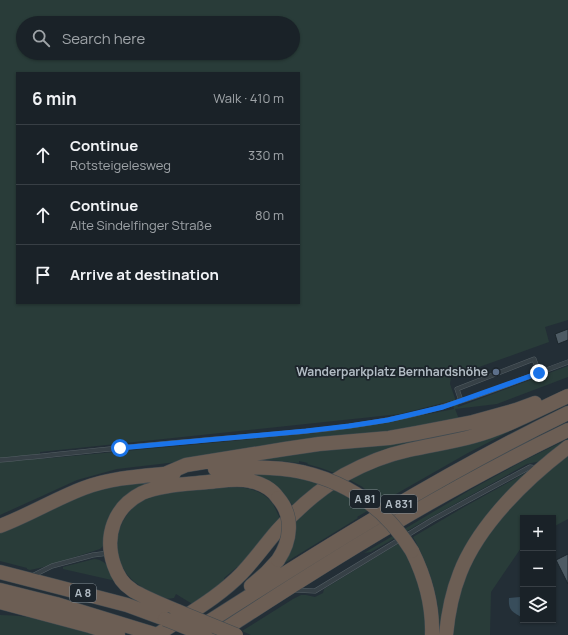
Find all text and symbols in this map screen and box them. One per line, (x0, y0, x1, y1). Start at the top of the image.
search box (16, 16, 300, 60)
icon: search (30, 27, 52, 49)
text: Search here (62, 28, 145, 49)
text: 6 min (32, 87, 77, 110)
text: Walk · 410 m (213, 89, 284, 107)
text: Continue (70, 135, 138, 156)
icon: ahead (32, 144, 54, 166)
text: 330 m (248, 146, 284, 164)
text: Rotsteigelesweg (70, 156, 171, 174)
text: Continue (70, 195, 138, 216)
icon: ahead (32, 204, 54, 226)
text: 80 m (255, 206, 284, 224)
text: Alte Sindelfinger Straße (70, 216, 212, 234)
icon: arrive (32, 264, 54, 286)
text: Arrive at destination (70, 264, 219, 285)
place label: Wanderparkplatz Bernhardshöhe (296, 363, 488, 380)
route end (530, 364, 548, 382)
marker: Wanderparkplatz Bernhardshöhe (491, 367, 501, 377)
route start (111, 439, 129, 457)
road number: A 81 (350, 490, 380, 508)
road number: A 831 (381, 495, 417, 513)
map controls (520, 515, 556, 623)
button: + (520, 515, 556, 551)
button: − (520, 551, 556, 587)
road number: A 8 (70, 584, 96, 602)
button: layers (520, 587, 556, 623)

